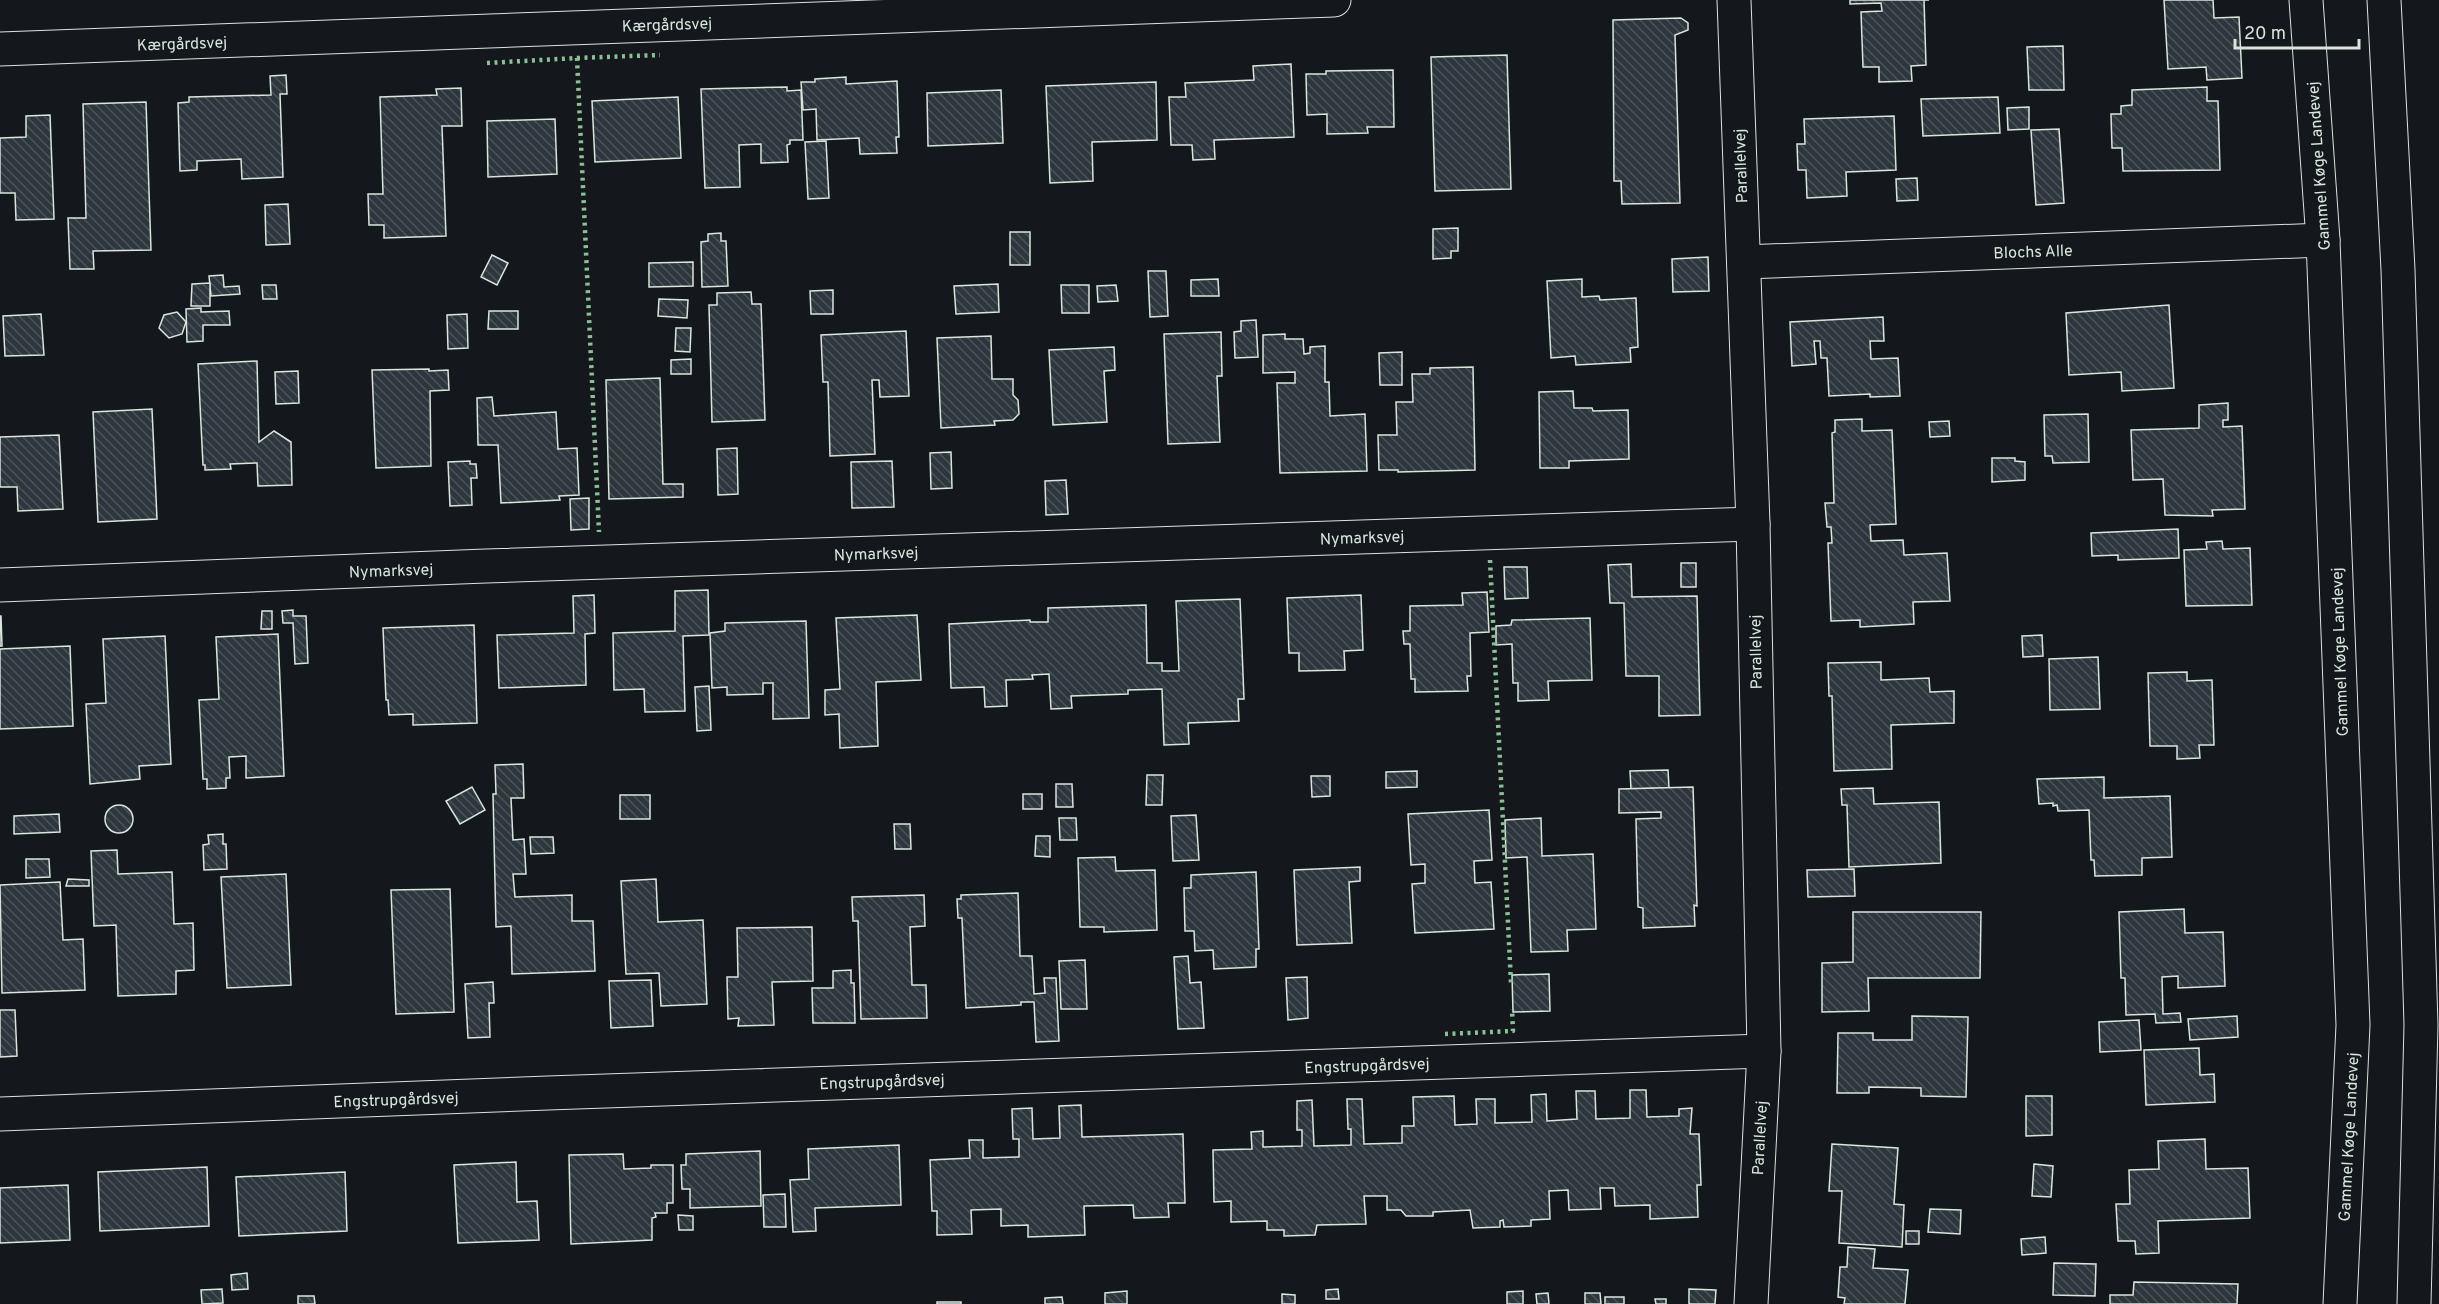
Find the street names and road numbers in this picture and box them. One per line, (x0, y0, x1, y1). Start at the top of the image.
street label: Kærgårdsvej (622, 14, 713, 38)
street label: Kærgårdsvej (137, 33, 228, 57)
street label: Gammel Køge Landevej (2304, 81, 2336, 251)
street label: Parallelvej (1731, 128, 1753, 204)
street label: Blochs Alle (1993, 242, 2073, 264)
street label: Nymarksvej (1319, 528, 1405, 550)
street label: Nymarksvej (833, 544, 919, 566)
street label: Nymarksvej (348, 561, 434, 583)
street label: Gammel Køge Landevej (2328, 567, 2354, 737)
street label: Parallelvej (1746, 614, 1768, 689)
street label: Gammel Køge Landevej (2336, 1052, 2364, 1222)
street label: Engstrupgårdsvej (1304, 1055, 1430, 1079)
street label: Engstrupgårdsvej (819, 1071, 945, 1095)
street label: Engstrupgårdsvej (333, 1089, 459, 1113)
street label: Parallelvej (1749, 1100, 1773, 1176)

